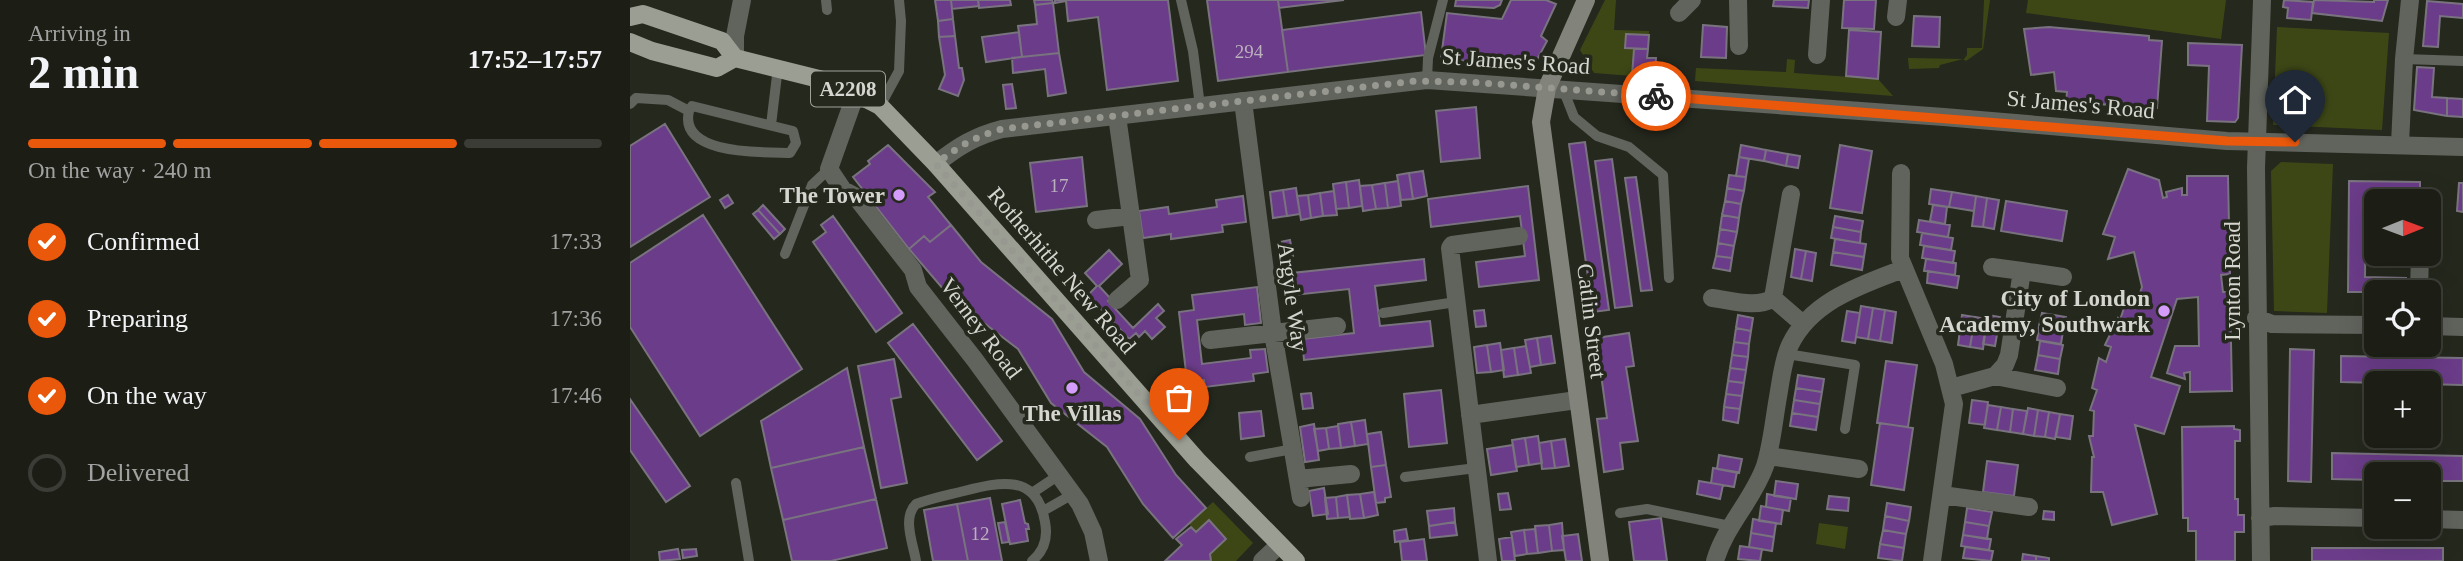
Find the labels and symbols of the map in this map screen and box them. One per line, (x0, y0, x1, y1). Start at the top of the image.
house number: 294 (1235, 41, 1264, 62)
street label: St James's Road (1441, 44, 1591, 79)
courier (1621, 61, 1691, 131)
pin (2265, 70, 2325, 142)
road number: A2208 (811, 72, 885, 106)
street label: St James's Road (2006, 86, 2157, 123)
house number: 17 (1050, 175, 1069, 196)
street label: Rotherhithe New Road (983, 182, 1141, 359)
place label: The Tower (780, 183, 885, 208)
marker: The Tower (891, 187, 907, 203)
north arrow (2364, 189, 2441, 266)
street label: Lynton Road (2220, 221, 2245, 341)
street label: Argyle Way (1272, 241, 1313, 354)
street label: Catlin Street (1572, 262, 1611, 381)
street label: Verney Road (935, 273, 1027, 384)
place label: City of London Academy, Southwark (1939, 286, 2150, 337)
marker: City of London Academy, Southwark (2156, 303, 2172, 319)
pin (1149, 368, 1209, 440)
marker: The Villas (1064, 380, 1080, 396)
place label: The Villas (1022, 401, 1122, 426)
house number: 12 (971, 523, 990, 544)

